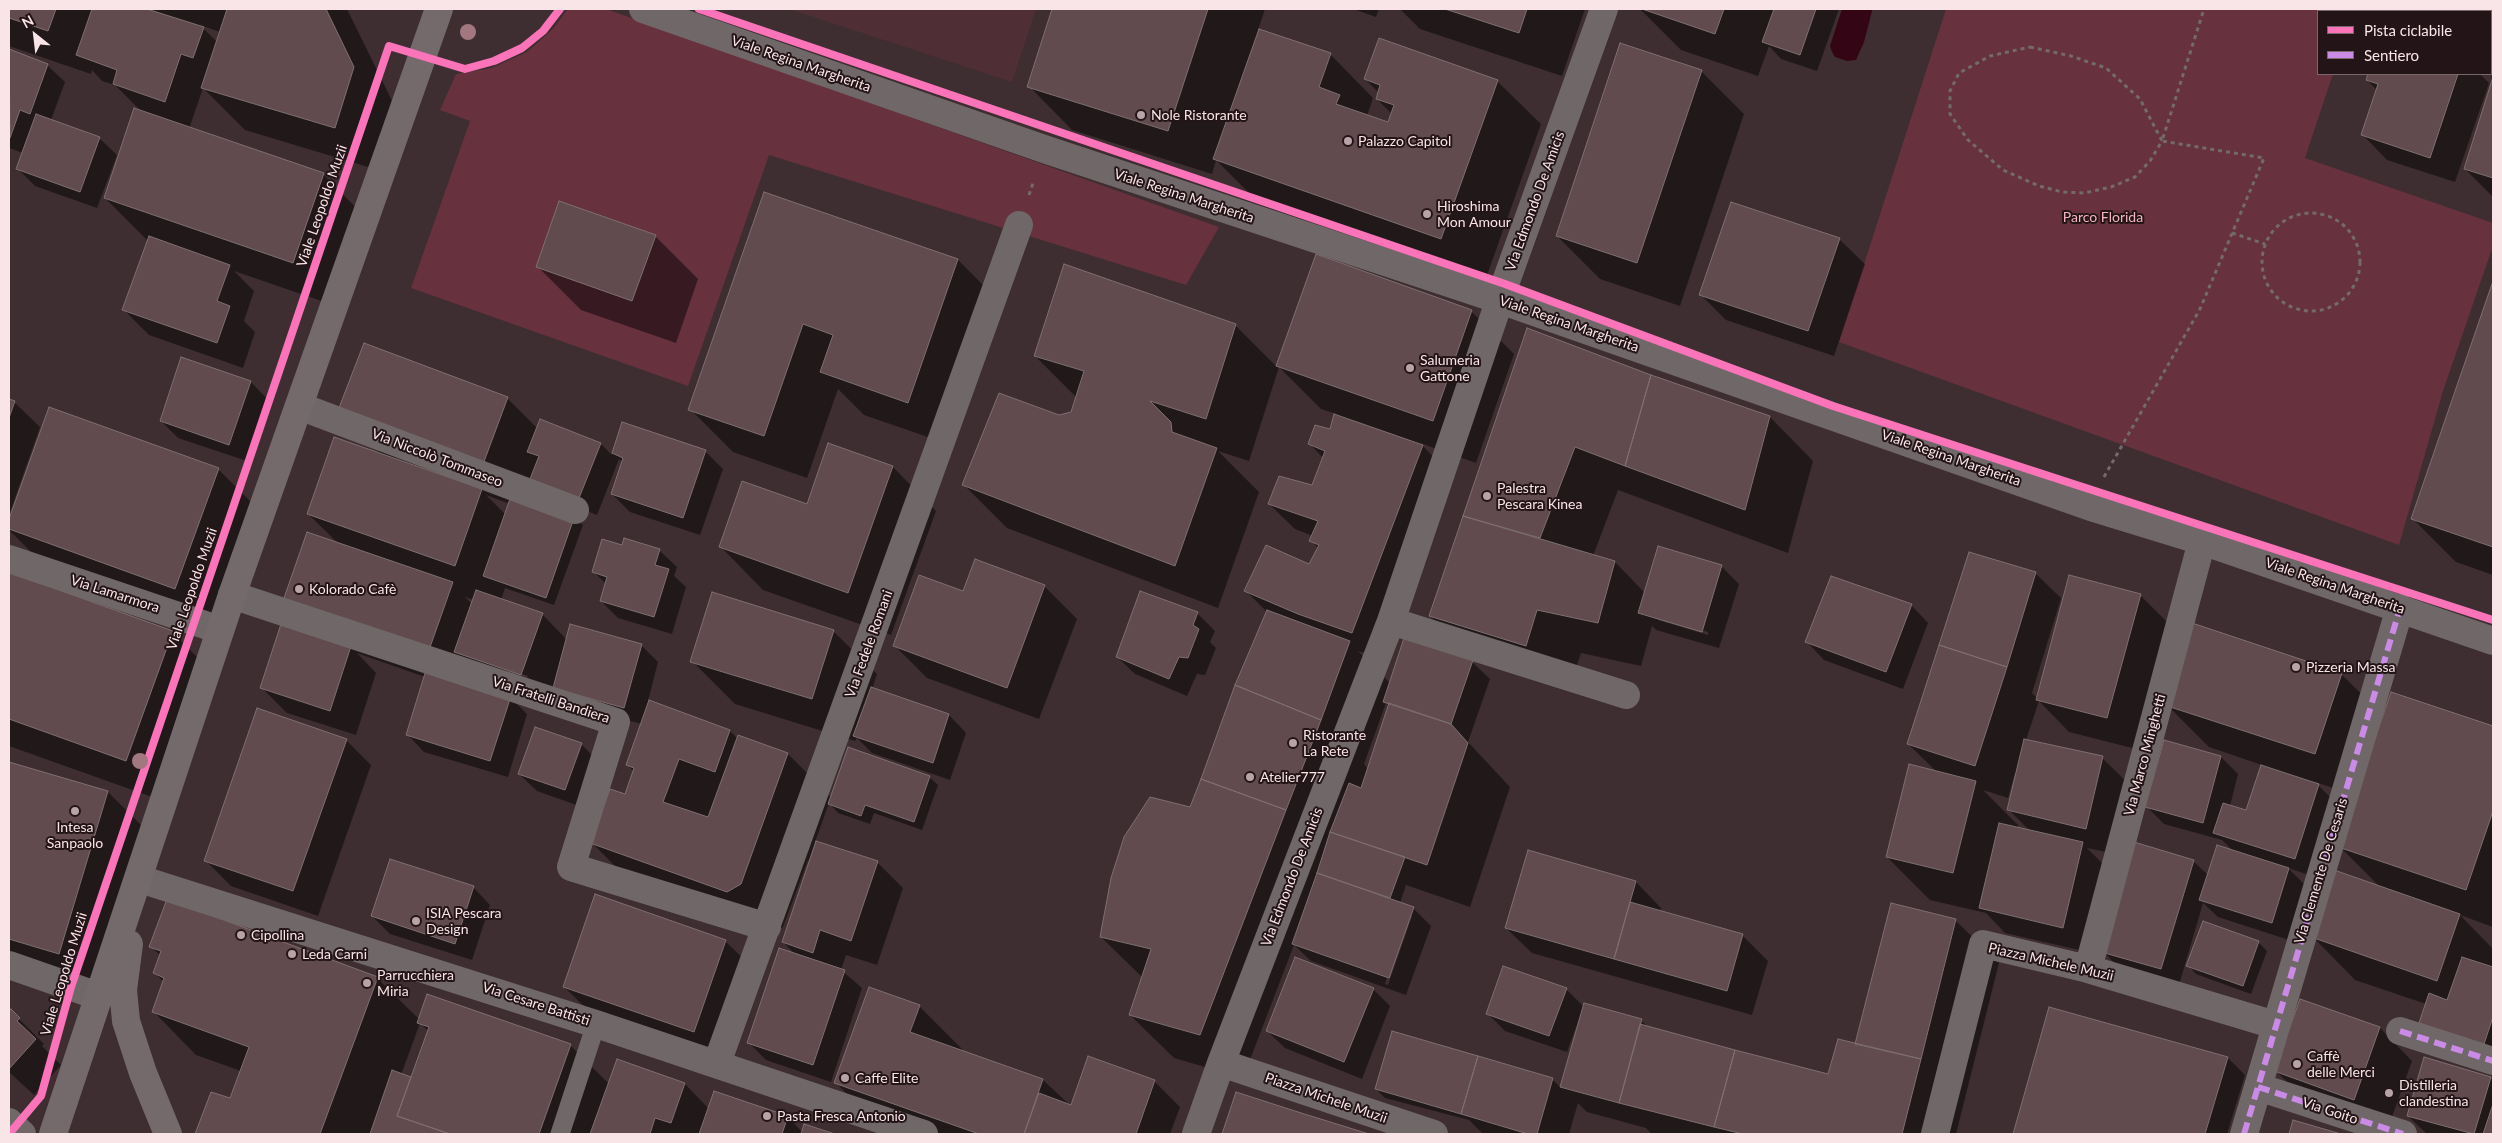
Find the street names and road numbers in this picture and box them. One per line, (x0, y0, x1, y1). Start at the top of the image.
street label: Viale Regina Margherita (729, 32, 873, 96)
street label: Via Edmondo De Amicis (1502, 129, 1568, 273)
street label: Viale Leopoldo Muzii (293, 143, 351, 269)
street label: Viale Regina Margherita (1112, 165, 1256, 227)
street label: Viale Regina Margherita (1497, 292, 1641, 356)
street label: Via Niccolò Tommaseo (369, 425, 505, 491)
street label: Viale Regina Margherita (1879, 426, 2023, 490)
street label: Viale Leopoldo Muzii (163, 526, 221, 652)
street label: Viale Regina Margherita (2263, 554, 2407, 618)
street label: Via Lamarmora (68, 572, 162, 616)
street label: Via Fedele Romani (842, 588, 896, 700)
street label: Via Fratelli Bandiera (490, 673, 612, 727)
street label: Via Marco Minghetti (2121, 692, 2169, 818)
street label: Via Clemente De Cesaris (2291, 796, 2351, 946)
street label: Via Edmondo De Amicis (1258, 805, 1326, 949)
street label: Viale Leopoldo Muzii (37, 910, 91, 1038)
street label: Piazza Michele Muzii (1987, 939, 2115, 985)
street label: Via Cesare Battisti (480, 979, 592, 1029)
street label: Piazza Michele Muzii (1263, 1069, 1389, 1127)
street label: Via Goito (2300, 1094, 2360, 1128)

